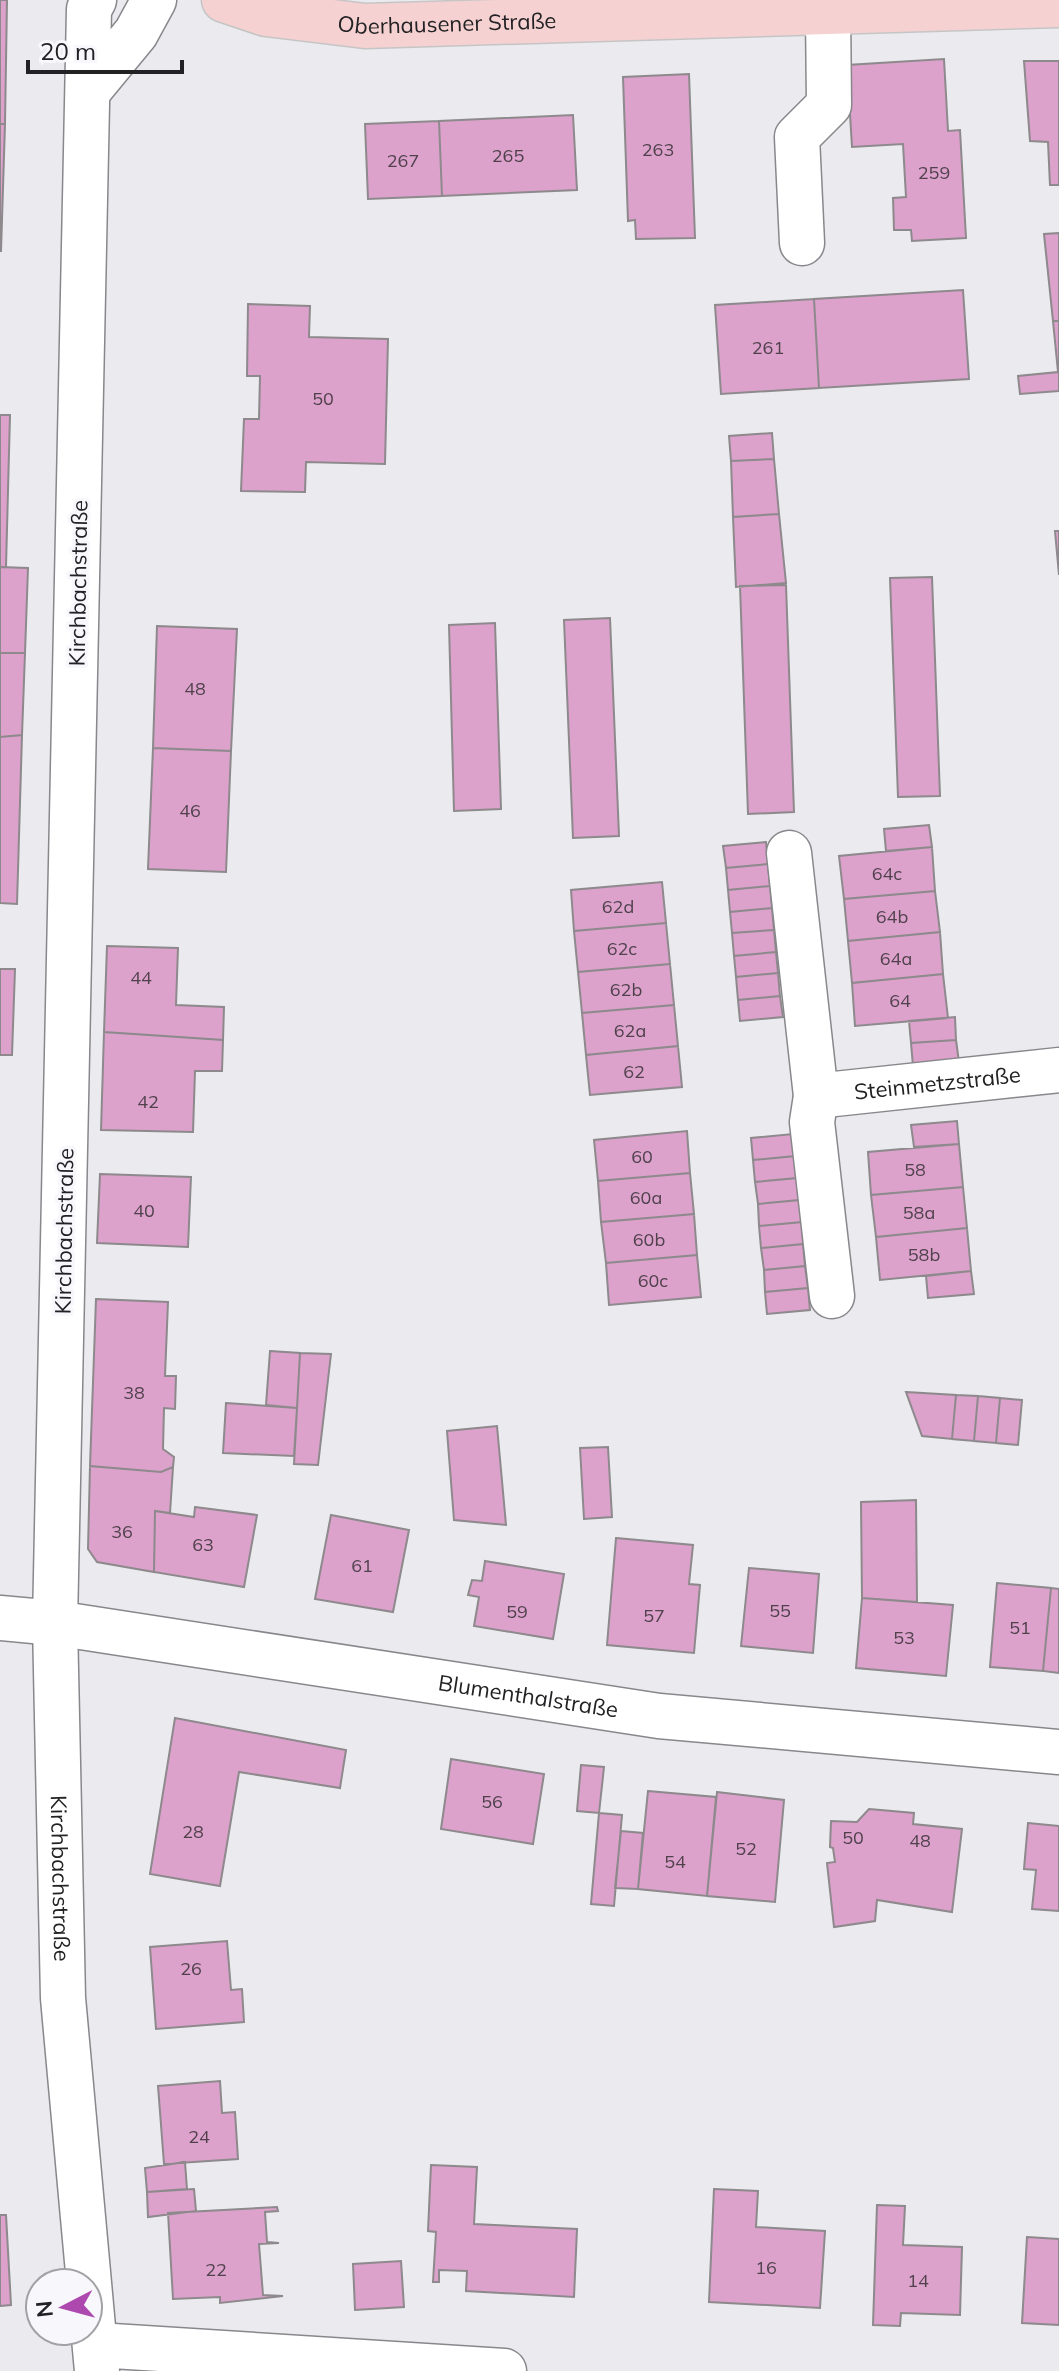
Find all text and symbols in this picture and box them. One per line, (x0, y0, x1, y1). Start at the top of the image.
street label: Oberhausener Straße (336, 6, 557, 40)
scale bar (28, 24, 182, 74)
text: 20 m (40, 36, 96, 66)
house number: 263 (642, 138, 674, 161)
house number: 265 (492, 144, 524, 167)
house number: 267 (387, 149, 419, 172)
house number: 259 (918, 161, 950, 184)
house number: 261 (752, 336, 784, 359)
house number: 50 (312, 387, 334, 410)
street label: Kirchbachstraße (63, 500, 93, 666)
house number: 48 (184, 677, 206, 700)
house number: 46 (179, 799, 201, 822)
house number: 64c (872, 862, 902, 885)
house number: 62d (602, 895, 634, 918)
house number: 64b (876, 905, 908, 928)
house number: 62c (607, 937, 637, 960)
house number: 64a (880, 947, 912, 970)
house number: 44 (130, 966, 152, 989)
house number: 62b (610, 978, 642, 1001)
house number: 64 (889, 989, 911, 1012)
house number: 62a (614, 1019, 646, 1042)
house number: 62 (623, 1060, 645, 1083)
street label: Steinmetzstraße (853, 1060, 1022, 1106)
house number: 42 (137, 1090, 159, 1113)
house number: 60 (631, 1145, 653, 1168)
street label: Kirchbachstraße (49, 1148, 79, 1314)
house number: 58 (904, 1158, 926, 1181)
house number: 60a (630, 1186, 662, 1209)
house number: 40 (133, 1199, 155, 1222)
house number: 58a (903, 1201, 935, 1224)
house number: 60b (633, 1228, 665, 1251)
house number: 58b (908, 1243, 940, 1266)
house number: 60c (638, 1269, 668, 1292)
house number: 38 (123, 1381, 145, 1404)
house number: 36 (111, 1520, 133, 1543)
house number: 63 (192, 1533, 214, 1556)
house number: 61 (351, 1554, 373, 1577)
house number: 55 (769, 1599, 791, 1622)
house number: 59 (506, 1600, 528, 1623)
house number: 57 (643, 1604, 665, 1627)
house number: 51 (1009, 1616, 1031, 1639)
house number: 53 (893, 1626, 915, 1649)
street label: Blumenthalstraße (436, 1668, 620, 1724)
house number: 56 (481, 1790, 503, 1813)
street label: Kirchbachstraße (45, 1795, 76, 1962)
house number: 28 (182, 1820, 204, 1843)
house number: 50 (842, 1826, 864, 1849)
house number: 48 (909, 1829, 931, 1852)
house number: 52 (735, 1837, 757, 1860)
house number: 54 (664, 1850, 686, 1873)
house number: 26 (180, 1957, 202, 1980)
house number: 24 (188, 2125, 210, 2148)
house number: 16 (755, 2256, 777, 2279)
house number: 22 (205, 2258, 227, 2281)
north arrow (24, 2267, 104, 2347)
house number: 14 (907, 2269, 929, 2292)
text: N (29, 2299, 59, 2319)

